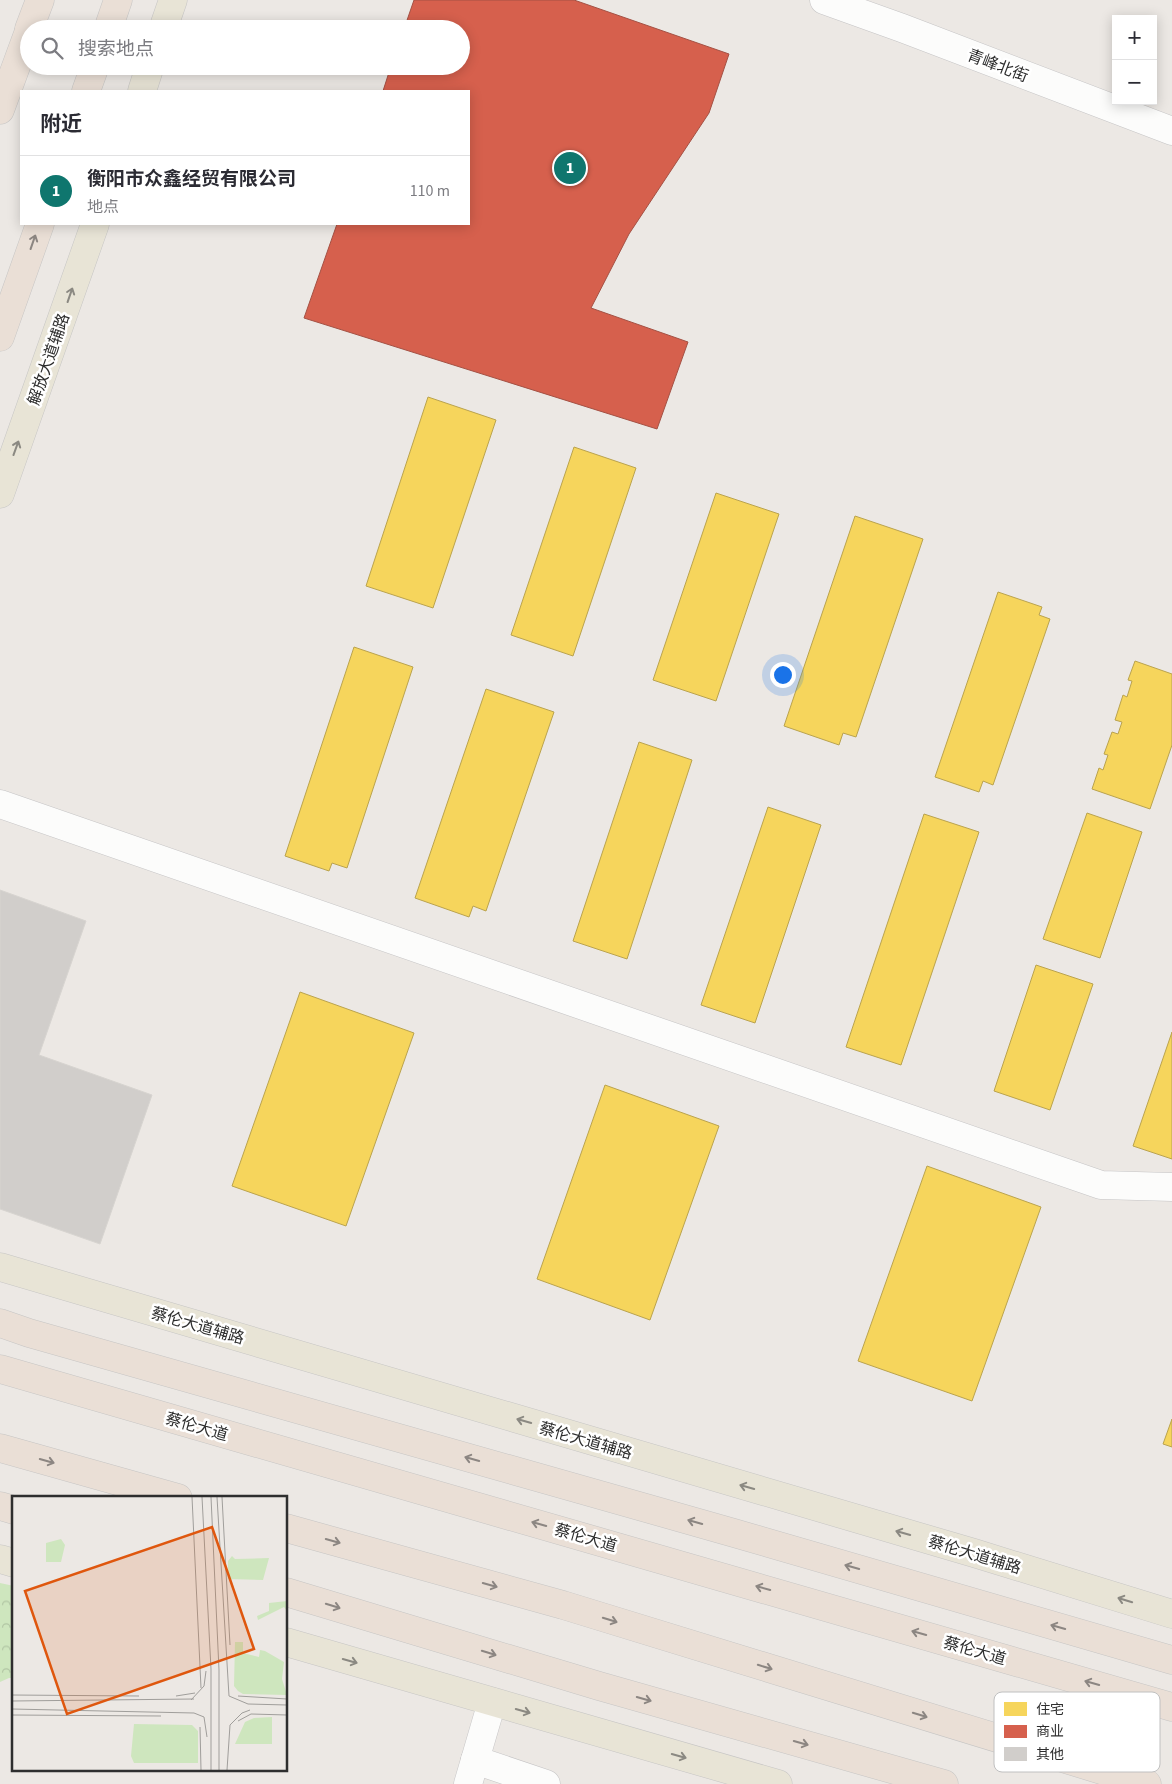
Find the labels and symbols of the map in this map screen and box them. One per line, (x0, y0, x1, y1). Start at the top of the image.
street label: 青峰北街 (964, 44, 1031, 88)
pin: 1 (554, 149, 586, 187)
one-way arrow (29, 234, 39, 250)
one-way arrow (66, 287, 76, 303)
street label: 解放大道辅路 (23, 310, 75, 408)
one-way arrow (12, 441, 21, 456)
your location (770, 662, 796, 688)
street label: 蔡伦大道辅路 (149, 1302, 247, 1350)
street label: 蔡伦大道 (163, 1408, 231, 1446)
one-way arrow (516, 1416, 532, 1426)
street label: 蔡伦大道辅路 (537, 1417, 635, 1465)
one-way arrow (464, 1453, 480, 1463)
one-way arrow (39, 1457, 55, 1467)
one-way arrow (739, 1481, 755, 1491)
inset map (12, 1496, 288, 1772)
one-way arrow (688, 1517, 704, 1527)
one-way arrow (532, 1518, 548, 1528)
street label: 蔡伦大道 (552, 1519, 620, 1557)
one-way arrow (895, 1527, 911, 1537)
street label: 蔡伦大道辅路 (926, 1530, 1024, 1580)
one-way arrow (325, 1537, 341, 1547)
one-way arrow (844, 1562, 860, 1572)
one-way arrow (481, 1581, 497, 1590)
one-way arrow (755, 1583, 771, 1593)
one-way arrow (1118, 1594, 1134, 1604)
one-way arrow (325, 1601, 341, 1611)
one-way arrow (601, 1615, 617, 1625)
one-way arrow (1050, 1622, 1066, 1632)
one-way arrow (911, 1628, 927, 1638)
street label: 蔡伦大道 (941, 1632, 1009, 1670)
one-way arrow (480, 1648, 496, 1658)
one-way arrow (341, 1656, 357, 1666)
one-way arrow (757, 1663, 773, 1673)
one-way arrow (1084, 1678, 1100, 1688)
legend (994, 1692, 1160, 1772)
one-way arrow (636, 1694, 652, 1704)
text: 住宅 (1036, 1700, 1064, 1720)
one-way arrow (514, 1706, 530, 1716)
one-way arrow (912, 1710, 928, 1720)
text: 商业 (1036, 1722, 1064, 1742)
one-way arrow (792, 1739, 808, 1749)
text: 其他 (1036, 1745, 1064, 1765)
one-way arrow (671, 1751, 687, 1761)

